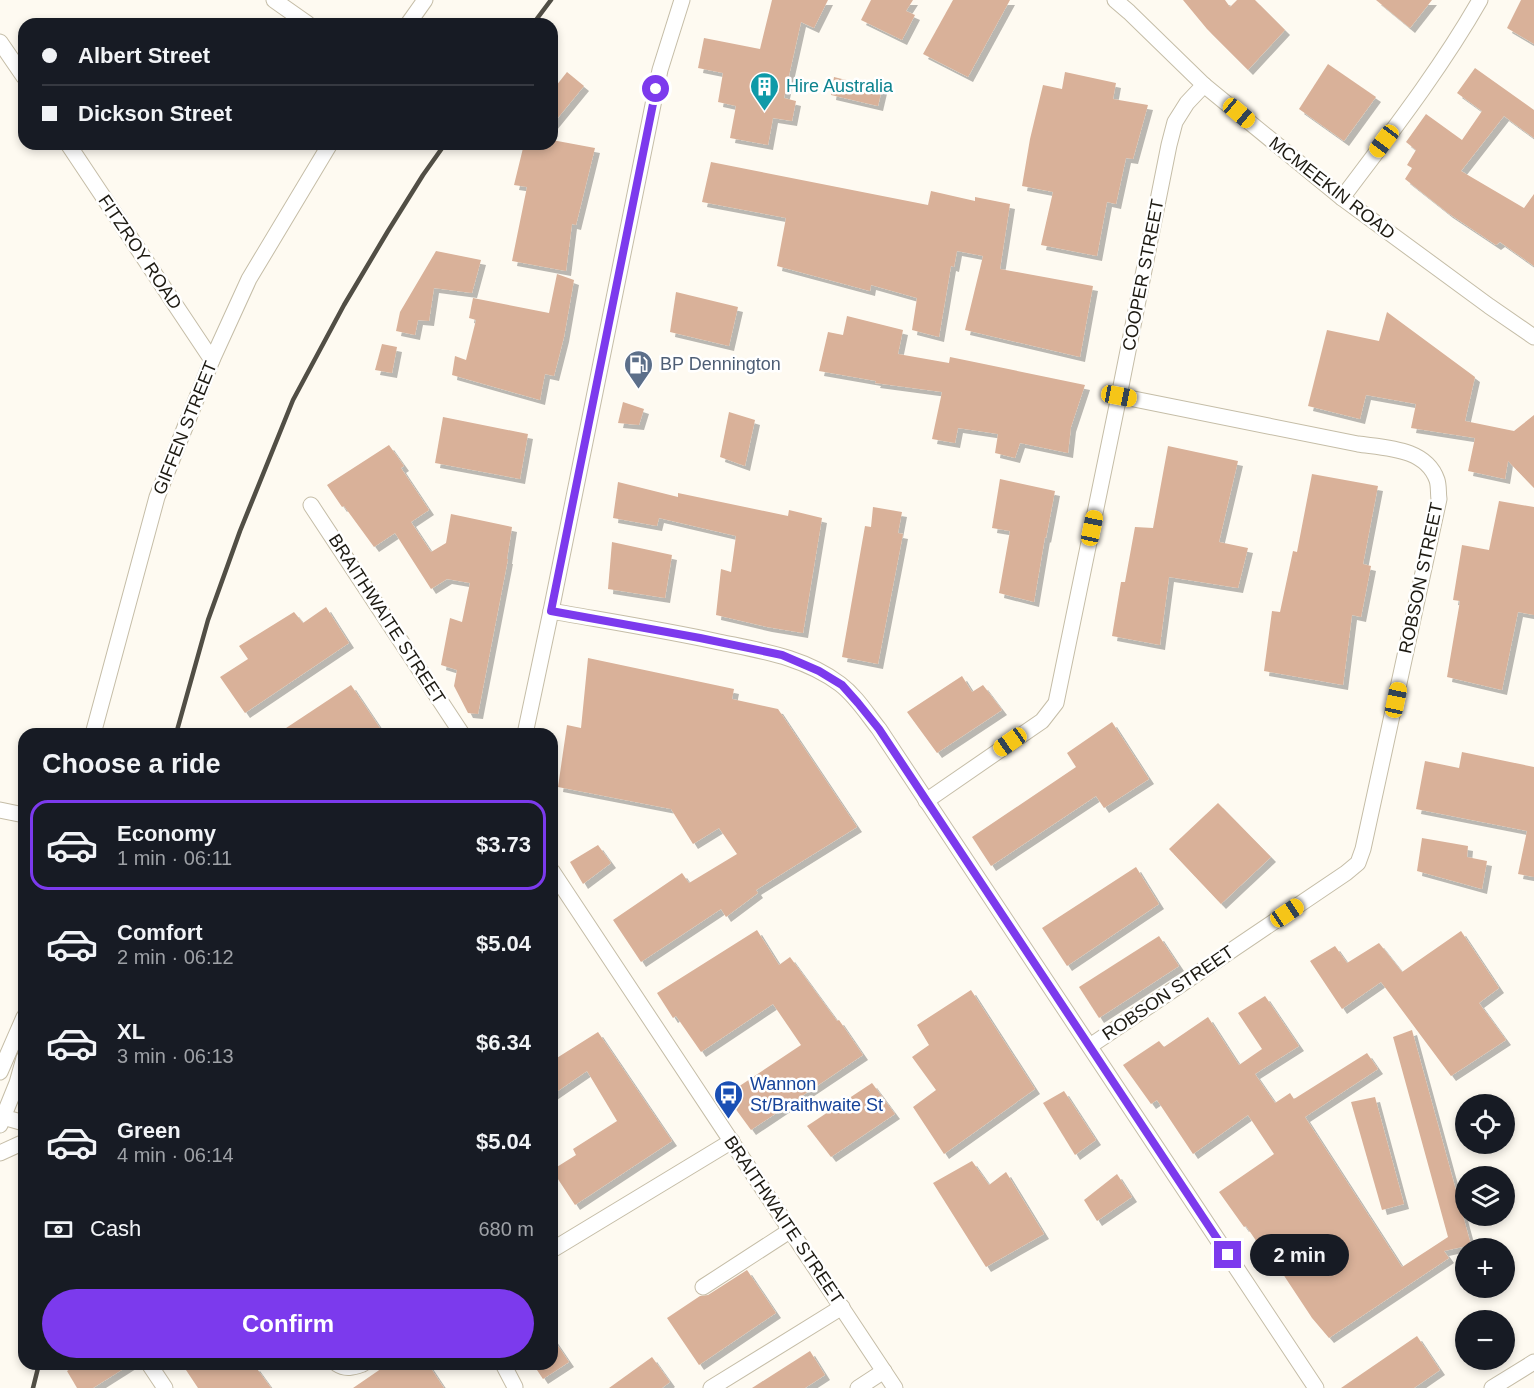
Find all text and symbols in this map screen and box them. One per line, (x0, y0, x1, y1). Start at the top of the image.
text: Albert Street (78, 43, 210, 68)
building icon: Hire Australia (749, 70, 781, 112)
route start (642, 75, 669, 102)
place label: Hire Australia (786, 76, 894, 96)
car (1219, 95, 1259, 131)
text: Dickson Street (78, 101, 232, 126)
car (1366, 121, 1402, 161)
street label: MCMEEKIN ROAD (1265, 133, 1399, 243)
street label: FITZROY ROAD (94, 191, 186, 313)
street label: COOPER STREET (1118, 197, 1168, 353)
fuel station icon: BP Dennington (623, 348, 655, 390)
place label: BP Dennington (660, 354, 781, 374)
street label: GIFFEN STREET (149, 358, 221, 498)
car (1100, 384, 1138, 408)
street label: ROBSON STREET (1395, 501, 1447, 655)
car (1079, 509, 1105, 547)
street label: BRAITHWAITE STREET (325, 530, 449, 708)
car (1383, 681, 1409, 719)
car (990, 724, 1030, 760)
text: Choose a ride (42, 749, 221, 779)
icon: car (45, 818, 99, 872)
text: Economy (117, 821, 216, 846)
text: $3.73 (476, 832, 531, 857)
text: 1 min · 06:11 (117, 847, 232, 869)
car (1267, 895, 1307, 931)
icon: car (45, 917, 99, 971)
text: Comfort (117, 920, 203, 945)
text: $5.04 (476, 931, 531, 956)
street label: ROBSON STREET (1099, 942, 1237, 1044)
text: 2 min · 06:12 (117, 946, 234, 968)
icon: car (45, 1016, 99, 1070)
text: XL (117, 1019, 145, 1044)
text: $6.34 (476, 1030, 531, 1055)
text: 3 min · 06:13 (117, 1045, 234, 1067)
place label: Wannon St/Braithwaite St (750, 1074, 883, 1115)
bus stop icon: Wannon St/Braithwaite St (713, 1078, 745, 1120)
map controls (1455, 1094, 1515, 1370)
button: locate (1455, 1094, 1515, 1154)
icon: car (45, 1115, 99, 1169)
text: Green (117, 1118, 181, 1143)
text: $5.04 (476, 1129, 531, 1154)
street label: BRAITHWAITE STREET (720, 1132, 848, 1308)
text: 4 min · 06:14 (117, 1144, 234, 1166)
button: layers (1455, 1166, 1515, 1226)
icon: cash (42, 1213, 75, 1246)
text: Cash (90, 1216, 141, 1241)
text: 680 m (478, 1218, 534, 1240)
callout: 2 min (1249, 1234, 1348, 1276)
button: + (1455, 1238, 1515, 1298)
route end (1214, 1241, 1241, 1268)
text: 2 min (1273, 1244, 1326, 1266)
button: Confirm (42, 1289, 534, 1358)
button: − (1455, 1310, 1515, 1370)

